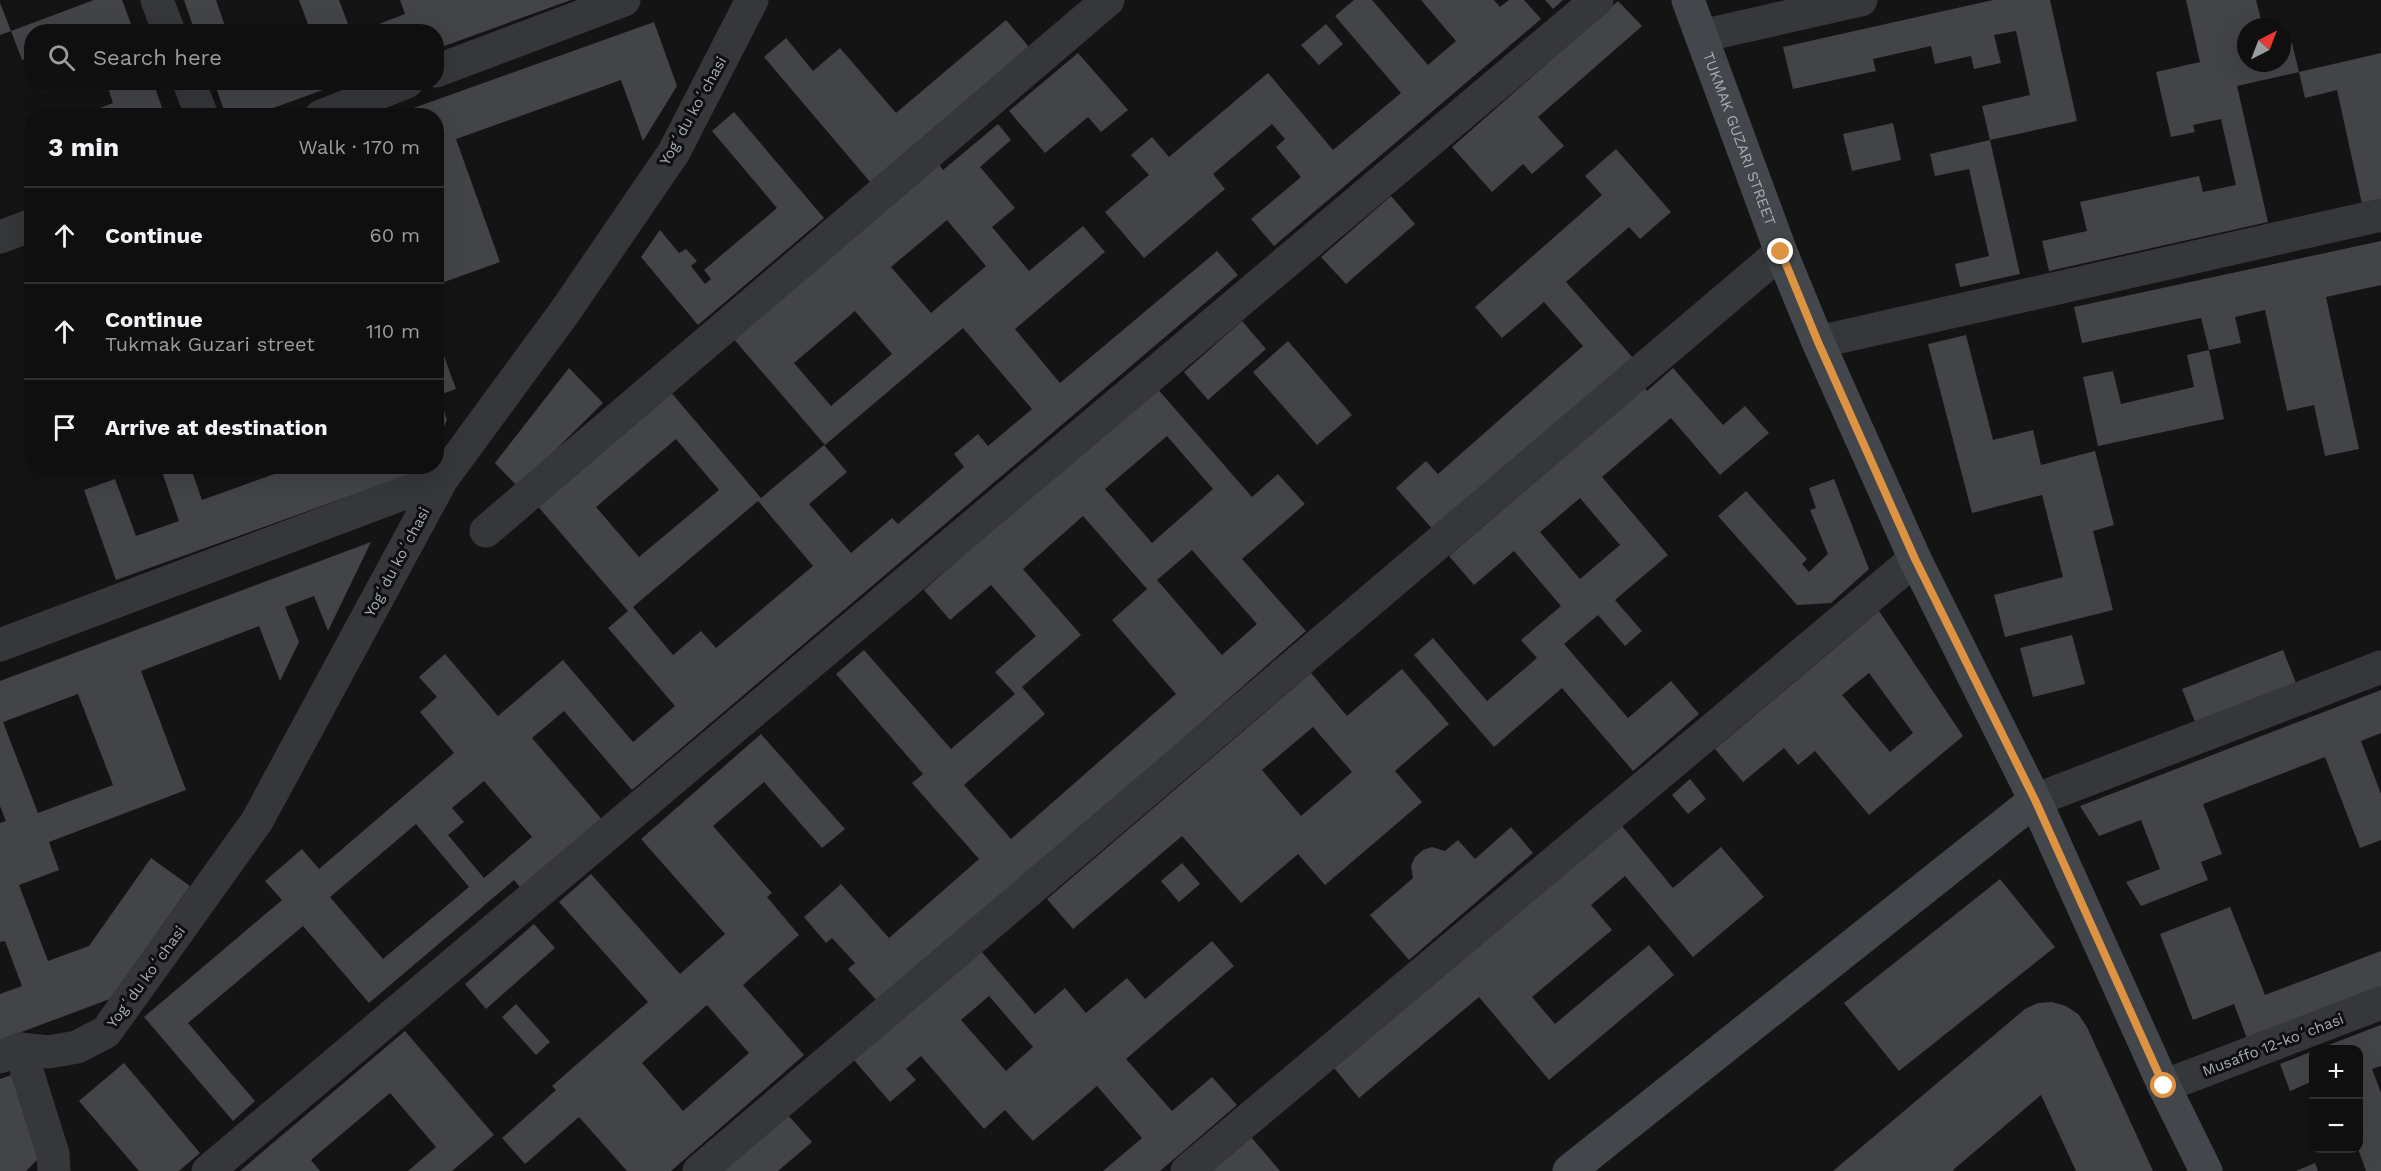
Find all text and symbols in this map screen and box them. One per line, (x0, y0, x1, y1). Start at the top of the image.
north arrow (2237, 18, 2291, 72)
search box (24, 24, 444, 90)
icon: search (45, 41, 78, 74)
text: Search here (93, 45, 222, 70)
street label: TUKMAK GUZARI STREET (1699, 49, 1780, 228)
street label: Yogʻdu koʻchasi (656, 53, 730, 169)
text: 3 min (48, 132, 119, 162)
text: Walk · 170 m (299, 135, 420, 159)
icon: ahead (48, 219, 81, 252)
text: Continue (105, 223, 203, 248)
text: 60 m (370, 223, 420, 247)
route end (1767, 238, 1793, 264)
text: Continue (105, 307, 203, 332)
icon: ahead (48, 315, 81, 348)
text: 110 m (366, 319, 420, 343)
text: Tukmak Guzari street (105, 332, 315, 356)
icon: arrive (48, 411, 81, 444)
text: Arrive at destination (105, 415, 328, 440)
street label: Yogʻdu koʻchasi (361, 504, 433, 620)
street label: Yogʻdu koʻchasi (103, 923, 189, 1031)
street label: Musaffo 12-koʻchasi (2200, 1010, 2346, 1080)
map controls (2309, 1045, 2363, 1153)
button: + (2309, 1045, 2363, 1099)
route start (2150, 1072, 2176, 1098)
button: − (2309, 1099, 2363, 1153)

